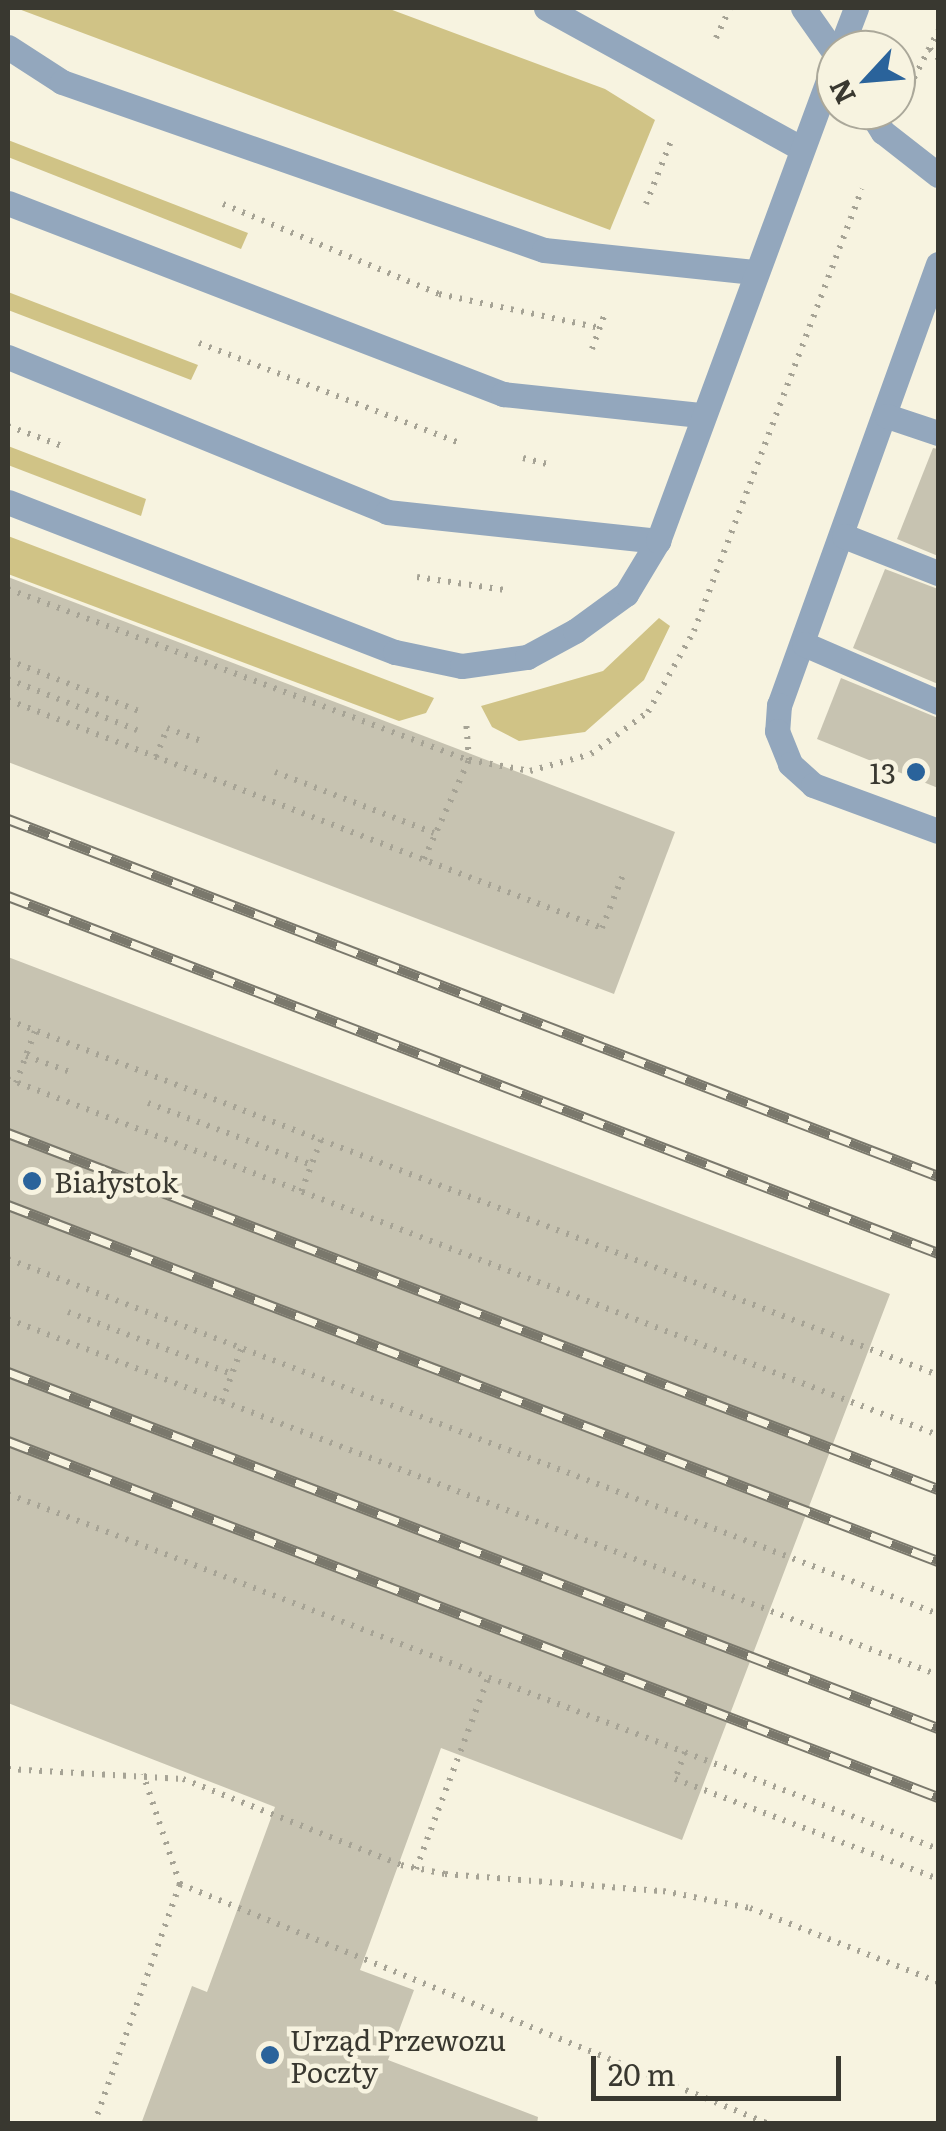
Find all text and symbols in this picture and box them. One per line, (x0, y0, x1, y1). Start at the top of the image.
north arrow (816, 30, 916, 130)
text: N (817, 73, 865, 112)
place label: 13 (869, 755, 896, 789)
marker: 13 (905, 761, 927, 783)
place label: Białystok (54, 1164, 178, 1198)
marker: Białystok (19, 1168, 45, 1194)
place label: Urząd Przewozu Poczty (290, 2022, 506, 2088)
scale bar (596, 2036, 846, 2098)
marker: Urząd Przewozu Poczty (259, 2044, 281, 2066)
text: 20 m (608, 2051, 676, 2095)

